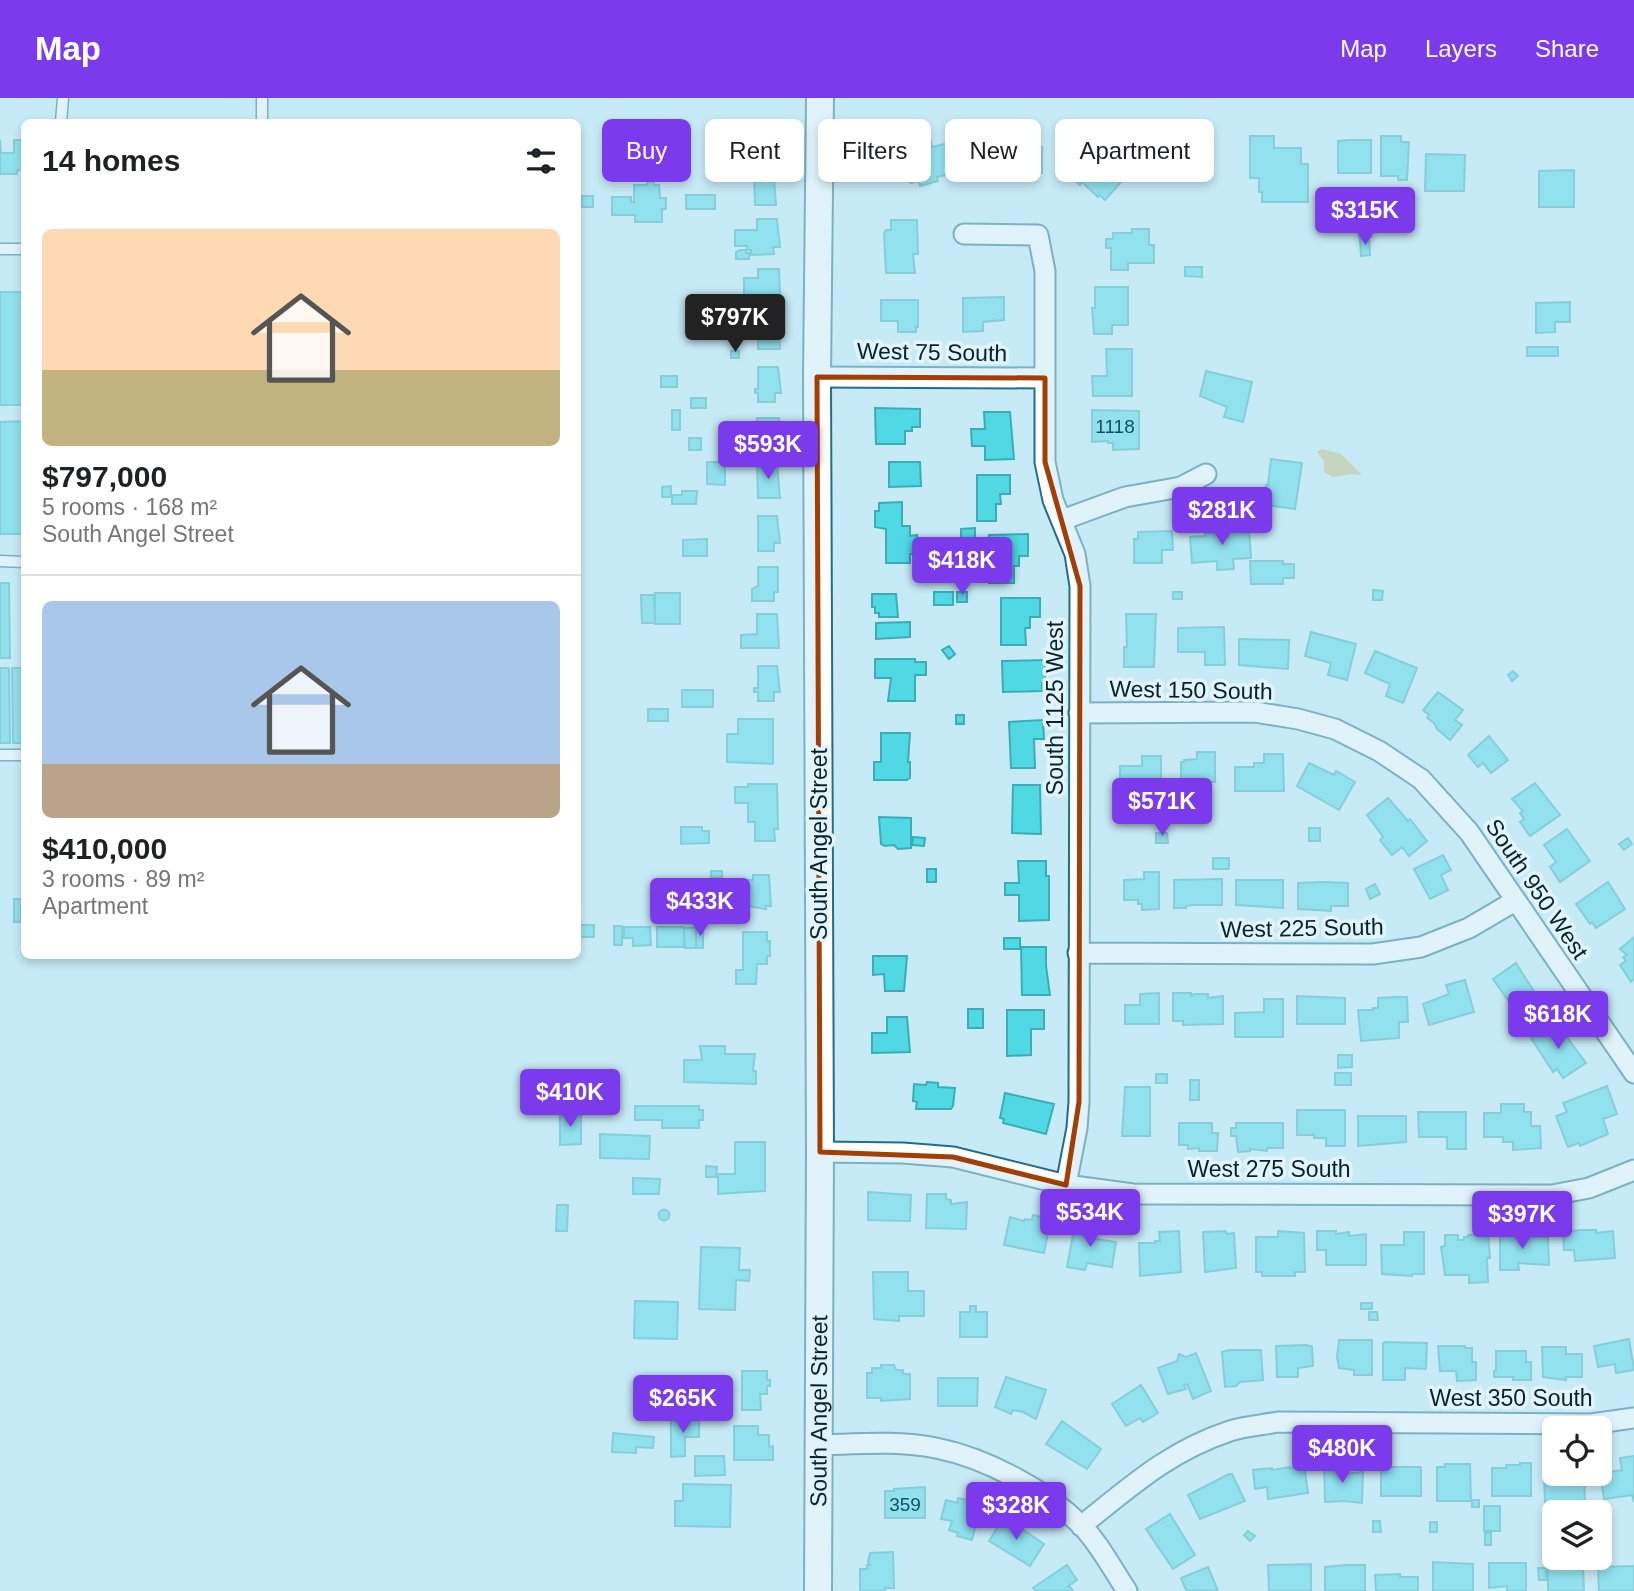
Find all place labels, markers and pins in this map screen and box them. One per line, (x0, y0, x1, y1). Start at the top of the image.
pin: $315K (1316, 188, 1414, 247)
pin: $797K (686, 294, 784, 354)
pin: $593K (719, 422, 817, 481)
pin: $281K (1173, 488, 1271, 547)
pin: $418K (913, 538, 1011, 597)
pin: $571K (1113, 778, 1211, 838)
pin: $433K (651, 878, 749, 938)
pin: $618K (1509, 992, 1607, 1051)
pin: $410K (521, 1070, 619, 1129)
pin: $534K (1041, 1190, 1139, 1249)
pin: $397K (1473, 1192, 1571, 1251)
pin: $265K (634, 1376, 732, 1435)
pin: $480K (1293, 1426, 1391, 1485)
pin: $328K (967, 1482, 1065, 1542)

